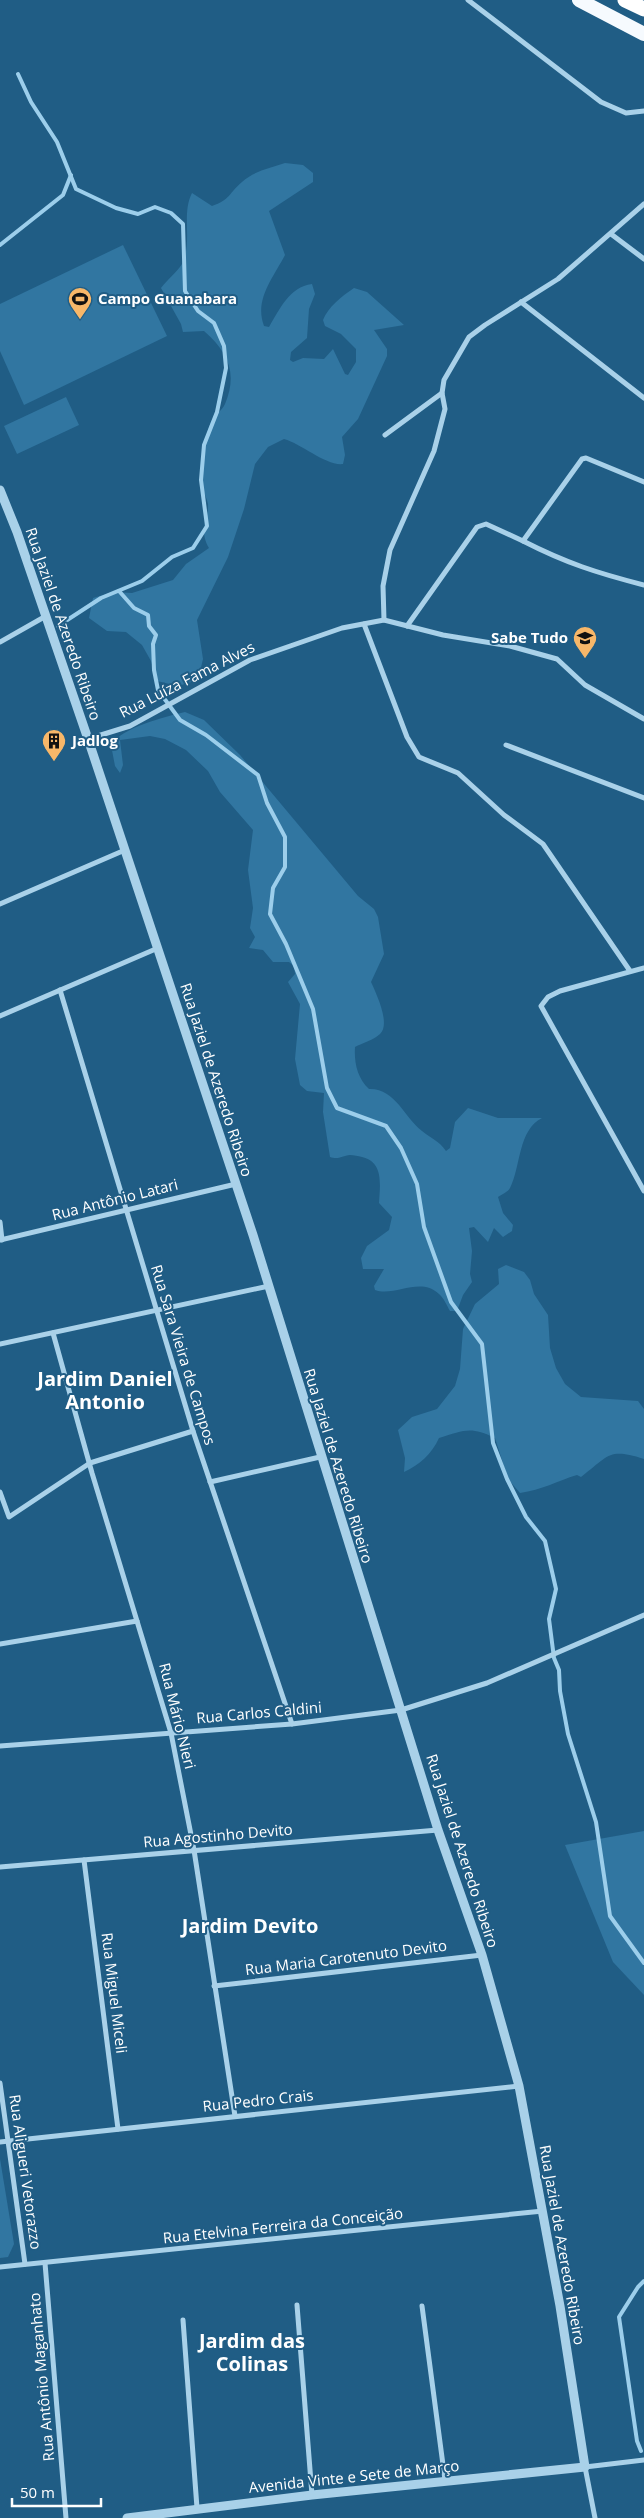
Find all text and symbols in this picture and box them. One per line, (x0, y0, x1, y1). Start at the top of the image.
sports icon: Campo Guanabara (67, 286, 93, 320)
place label: Campo Guanabara (98, 288, 237, 308)
street label: Rua Jaziel de Azeredo Ribeiro (22, 525, 106, 723)
school or university icon: Sabe Tudo (572, 625, 598, 659)
place label: Sabe Tudo (491, 627, 568, 647)
street label: Rua Luíza Fama Alves (115, 636, 258, 722)
building icon: Jadlog (41, 728, 67, 762)
place label: Jadlog (70, 730, 118, 750)
street label: Rua Jaziel de Azeredo Ribeiro (176, 980, 258, 1179)
street label: Rua Antônio Latari (50, 1174, 180, 1224)
street label: Rua Sara Vieira de Campos (147, 1262, 221, 1447)
district label: Jardim Daniel Antonio (35, 1365, 173, 1415)
street label: Rua Jaziel de Azeredo Ribeiro (300, 1366, 378, 1566)
street label: Rua Mário Nieri (155, 1661, 201, 1771)
street label: Rua Carlos Caldini (195, 1697, 323, 1727)
street label: Rua Jaziel de Azeredo Ribeiro (422, 1751, 504, 1950)
street label: Rua Agostinho Devito (142, 1819, 293, 1851)
district label: Jardim Devito (180, 1912, 318, 1939)
street label: Rua Miguel Miceli (98, 1931, 132, 2055)
street label: Rua Maria Carotenuto Devito (244, 1935, 448, 1979)
street label: Rua Pedro Crais (202, 2084, 314, 2116)
street label: Rua Aligueri Vetorazzo (5, 2093, 47, 2251)
street label: Rua Jaziel de Azeredo Ribeiro (536, 2143, 590, 2346)
street label: Rua Etelvina Ferreira da Conceição (162, 2202, 404, 2248)
street label: Rua Antônio Maganhato (24, 2292, 58, 2462)
district label: Jardim das Colinas (197, 2327, 305, 2377)
street label: Avenida Vinte e Sete de Março (248, 2455, 460, 2497)
scale bar (12, 2476, 101, 2508)
text: 50 m (20, 2482, 55, 2502)

